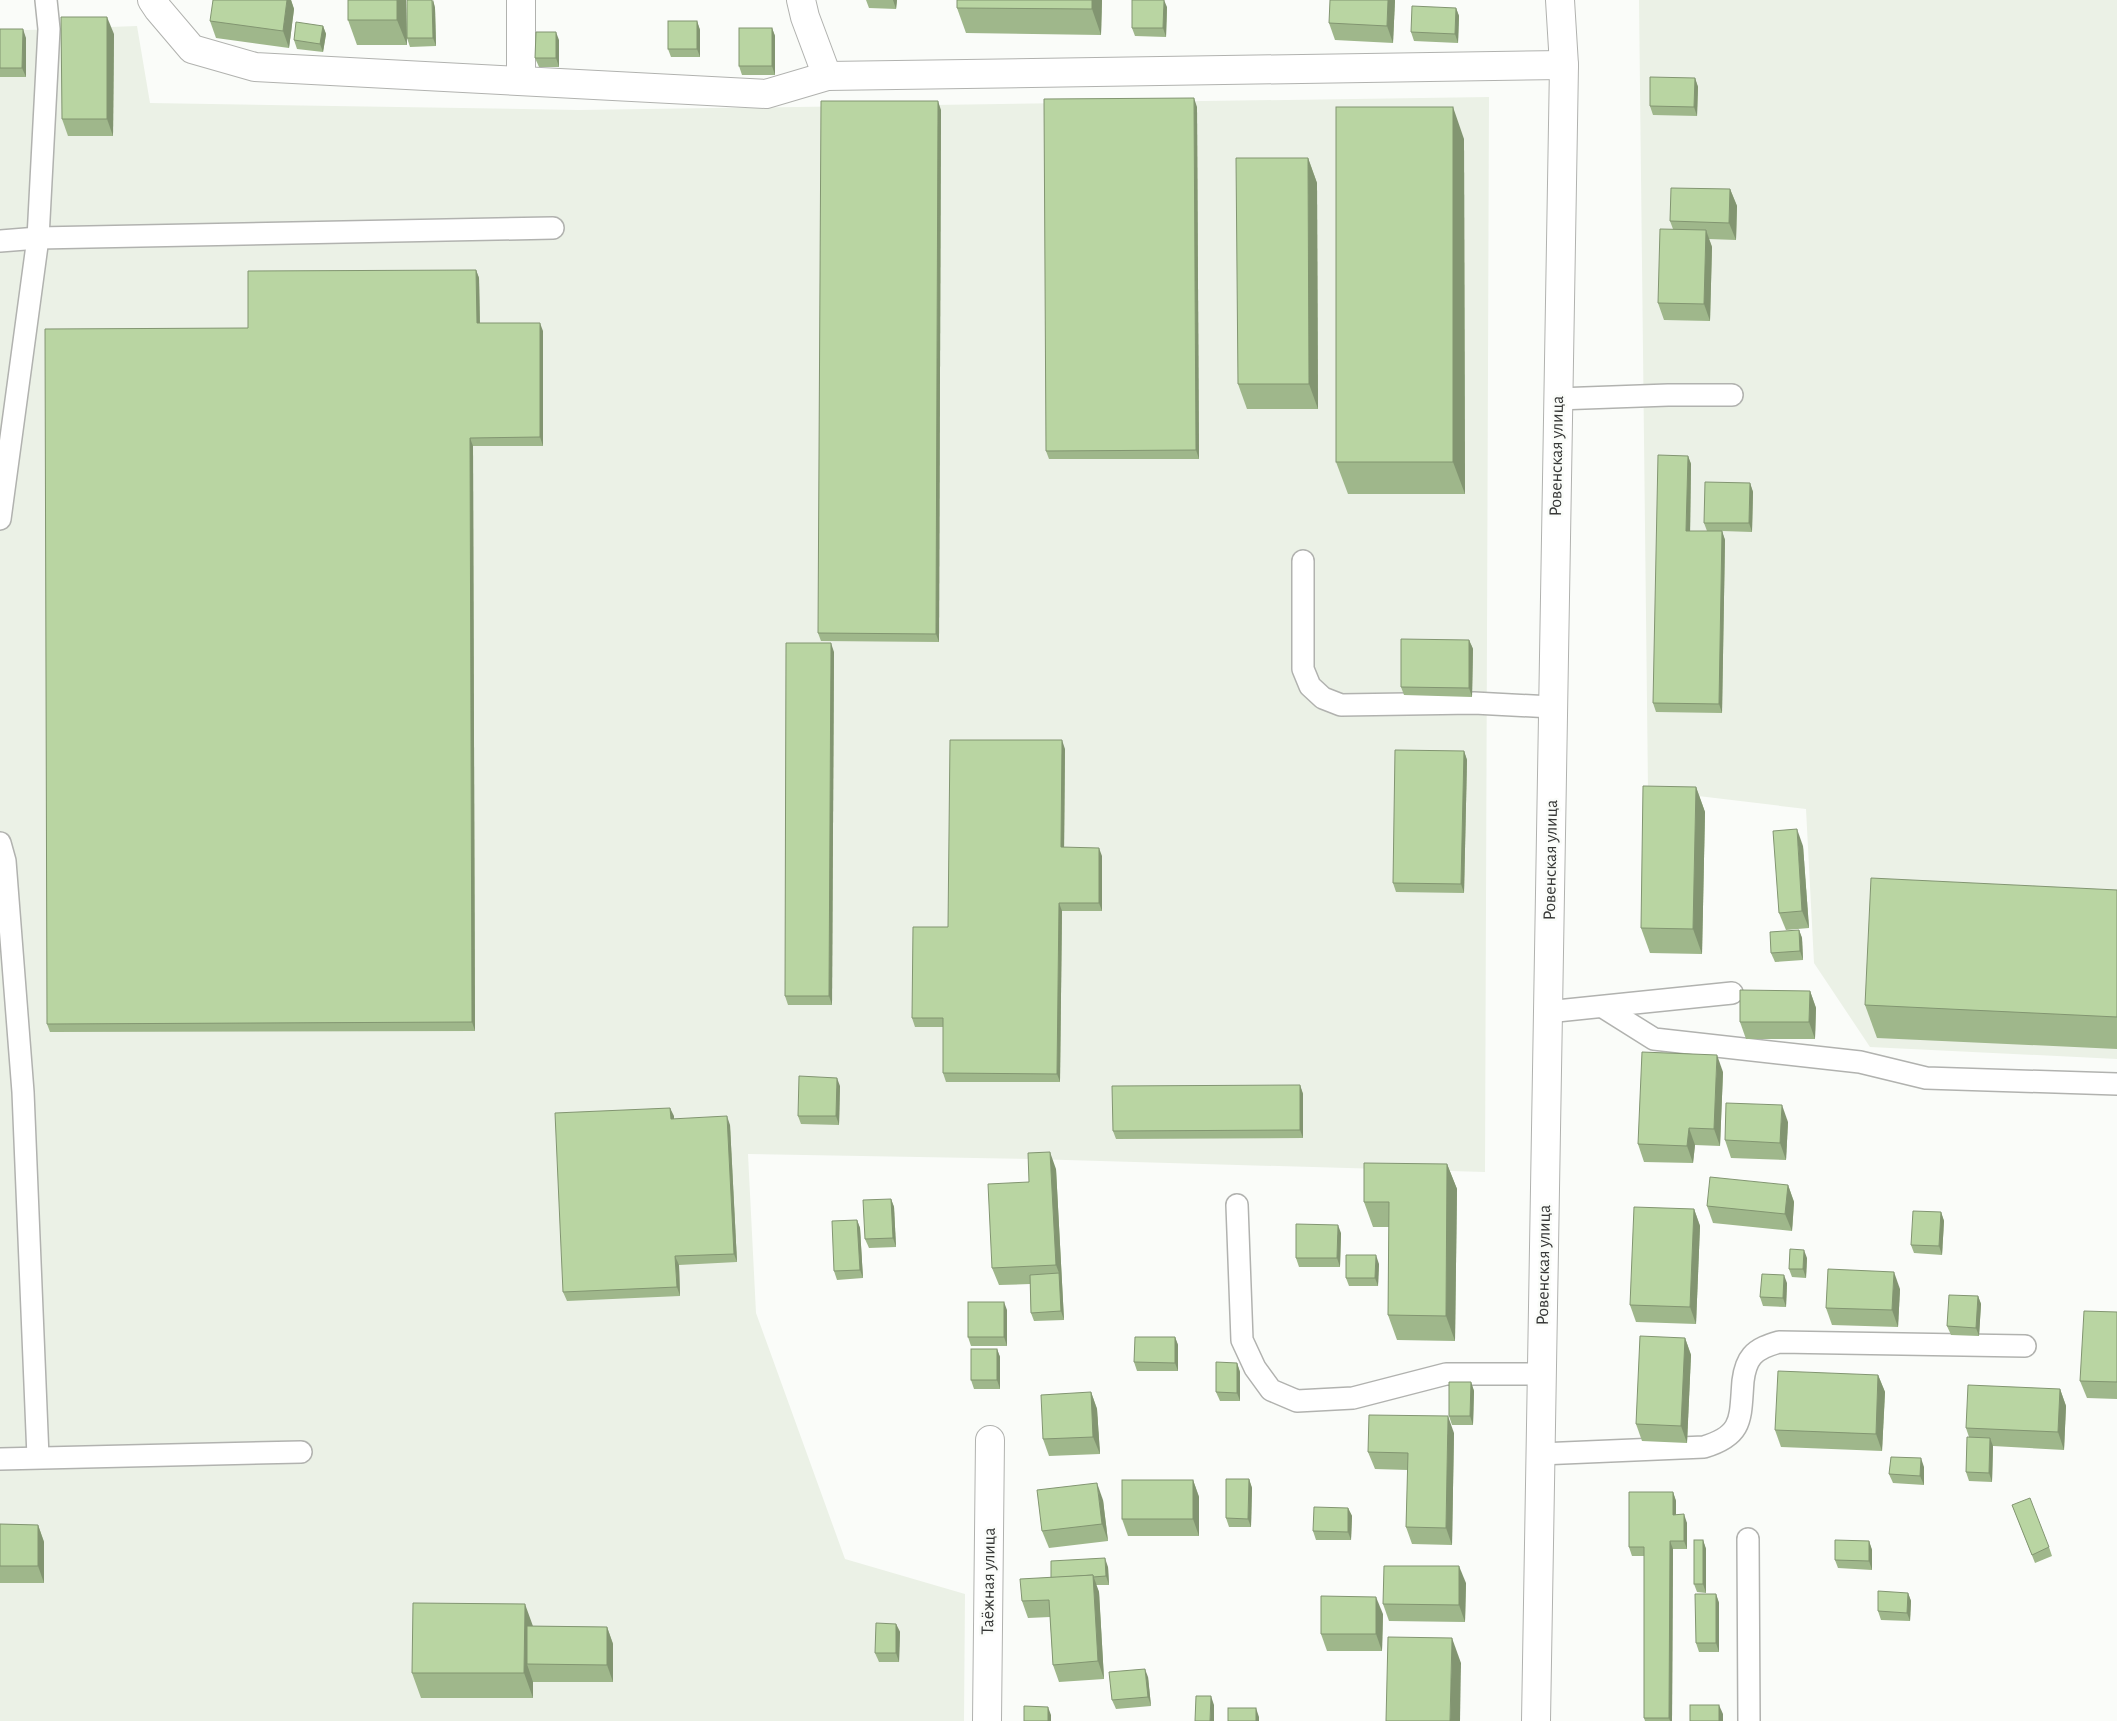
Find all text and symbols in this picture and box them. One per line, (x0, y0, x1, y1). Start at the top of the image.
street label: Ровенская улица (1547, 395, 1567, 517)
street label: Ровенская улица (1541, 799, 1561, 921)
street label: Ровенская улица (1534, 1204, 1554, 1326)
street label: Таёжная улица (979, 1527, 999, 1635)

